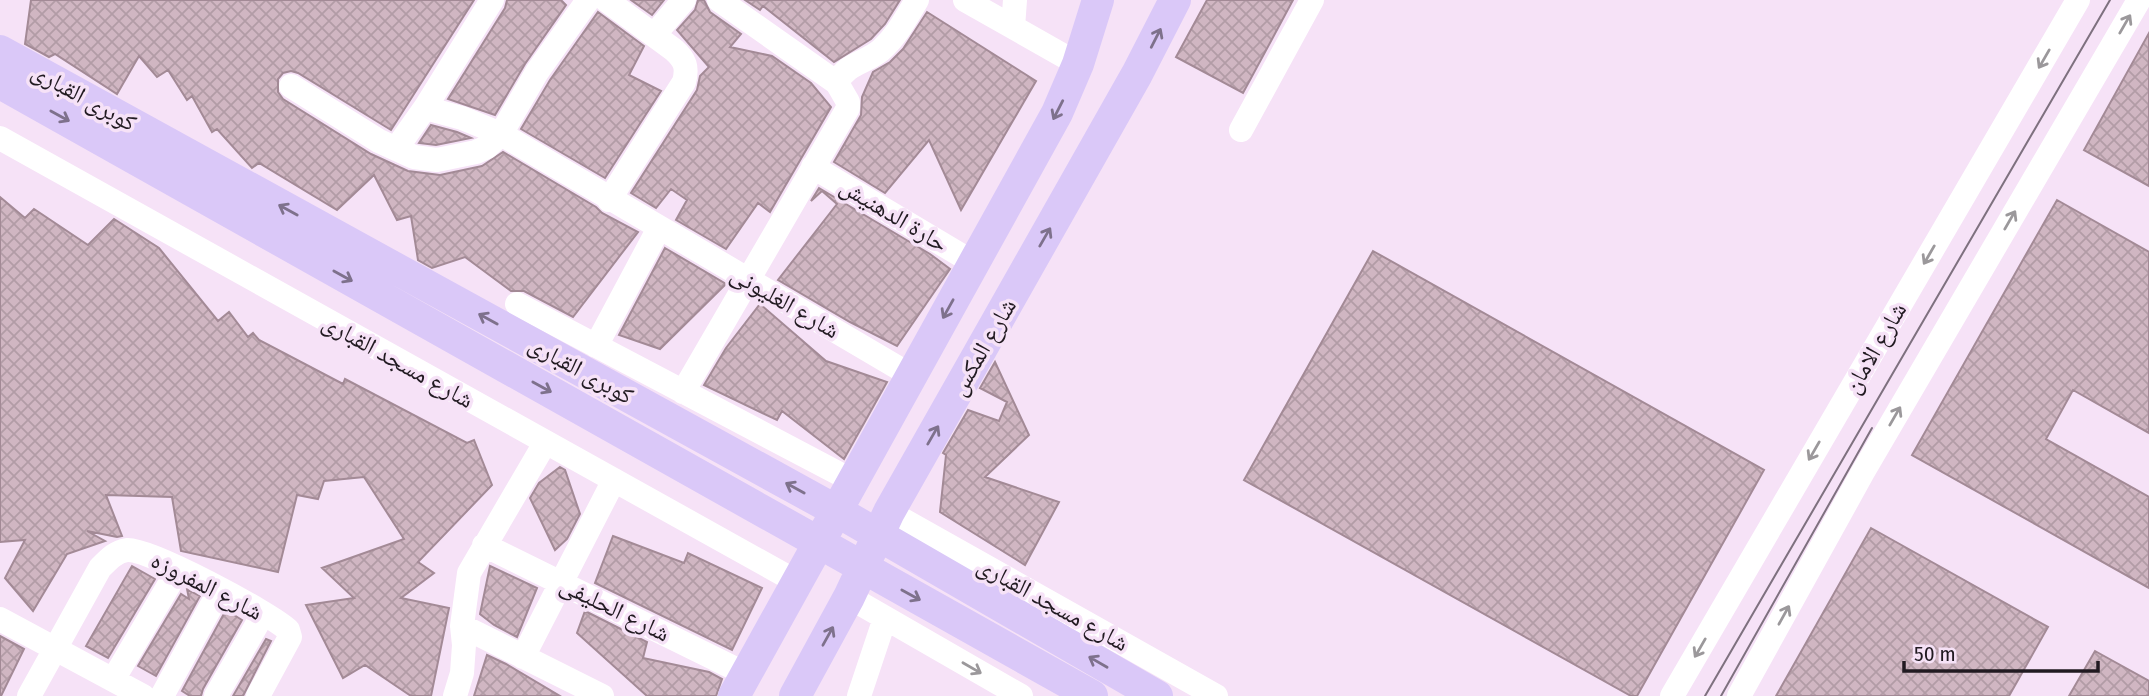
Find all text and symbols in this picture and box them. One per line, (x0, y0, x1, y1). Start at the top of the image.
one-way arrow (2118, 14, 2132, 34)
one-way arrow (1149, 28, 1163, 49)
one-way arrow (2037, 48, 2051, 68)
street label: كوبرى القبارى (27, 57, 141, 137)
one-way arrow (1050, 99, 1064, 120)
one-way arrow (49, 109, 69, 123)
street label: حارة الدهنيش (835, 172, 953, 258)
one-way arrow (279, 203, 299, 217)
one-way arrow (2003, 211, 2017, 231)
one-way arrow (1038, 227, 1052, 247)
one-way arrow (1922, 245, 1936, 265)
street label: شارع الغليونى (725, 260, 844, 345)
one-way arrow (333, 269, 353, 283)
street label: شارع المكس (944, 293, 1023, 401)
street label: شارع الامان (1838, 297, 1913, 399)
one-way arrow (941, 299, 955, 319)
street label: شارع مسجد القبارى (317, 308, 478, 415)
one-way arrow (478, 312, 498, 326)
street label: كوبرى القبارى (524, 330, 638, 410)
one-way arrow (531, 380, 551, 394)
one-way arrow (1888, 407, 1902, 427)
one-way arrow (926, 425, 940, 445)
one-way arrow (1807, 441, 1821, 461)
one-way arrow (785, 481, 805, 495)
street label: شارع المفروزه (146, 546, 267, 627)
street label: شارع مسجد القبارى (972, 551, 1133, 658)
street label: شارع الحليفى (555, 570, 674, 648)
one-way arrow (900, 589, 921, 602)
one-way arrow (1778, 605, 1791, 626)
one-way arrow (822, 626, 835, 647)
scale bar (1904, 630, 2098, 674)
one-way arrow (1693, 638, 1707, 658)
text: 50 m (1914, 641, 1956, 667)
one-way arrow (1089, 655, 1109, 669)
one-way arrow (961, 662, 982, 675)

